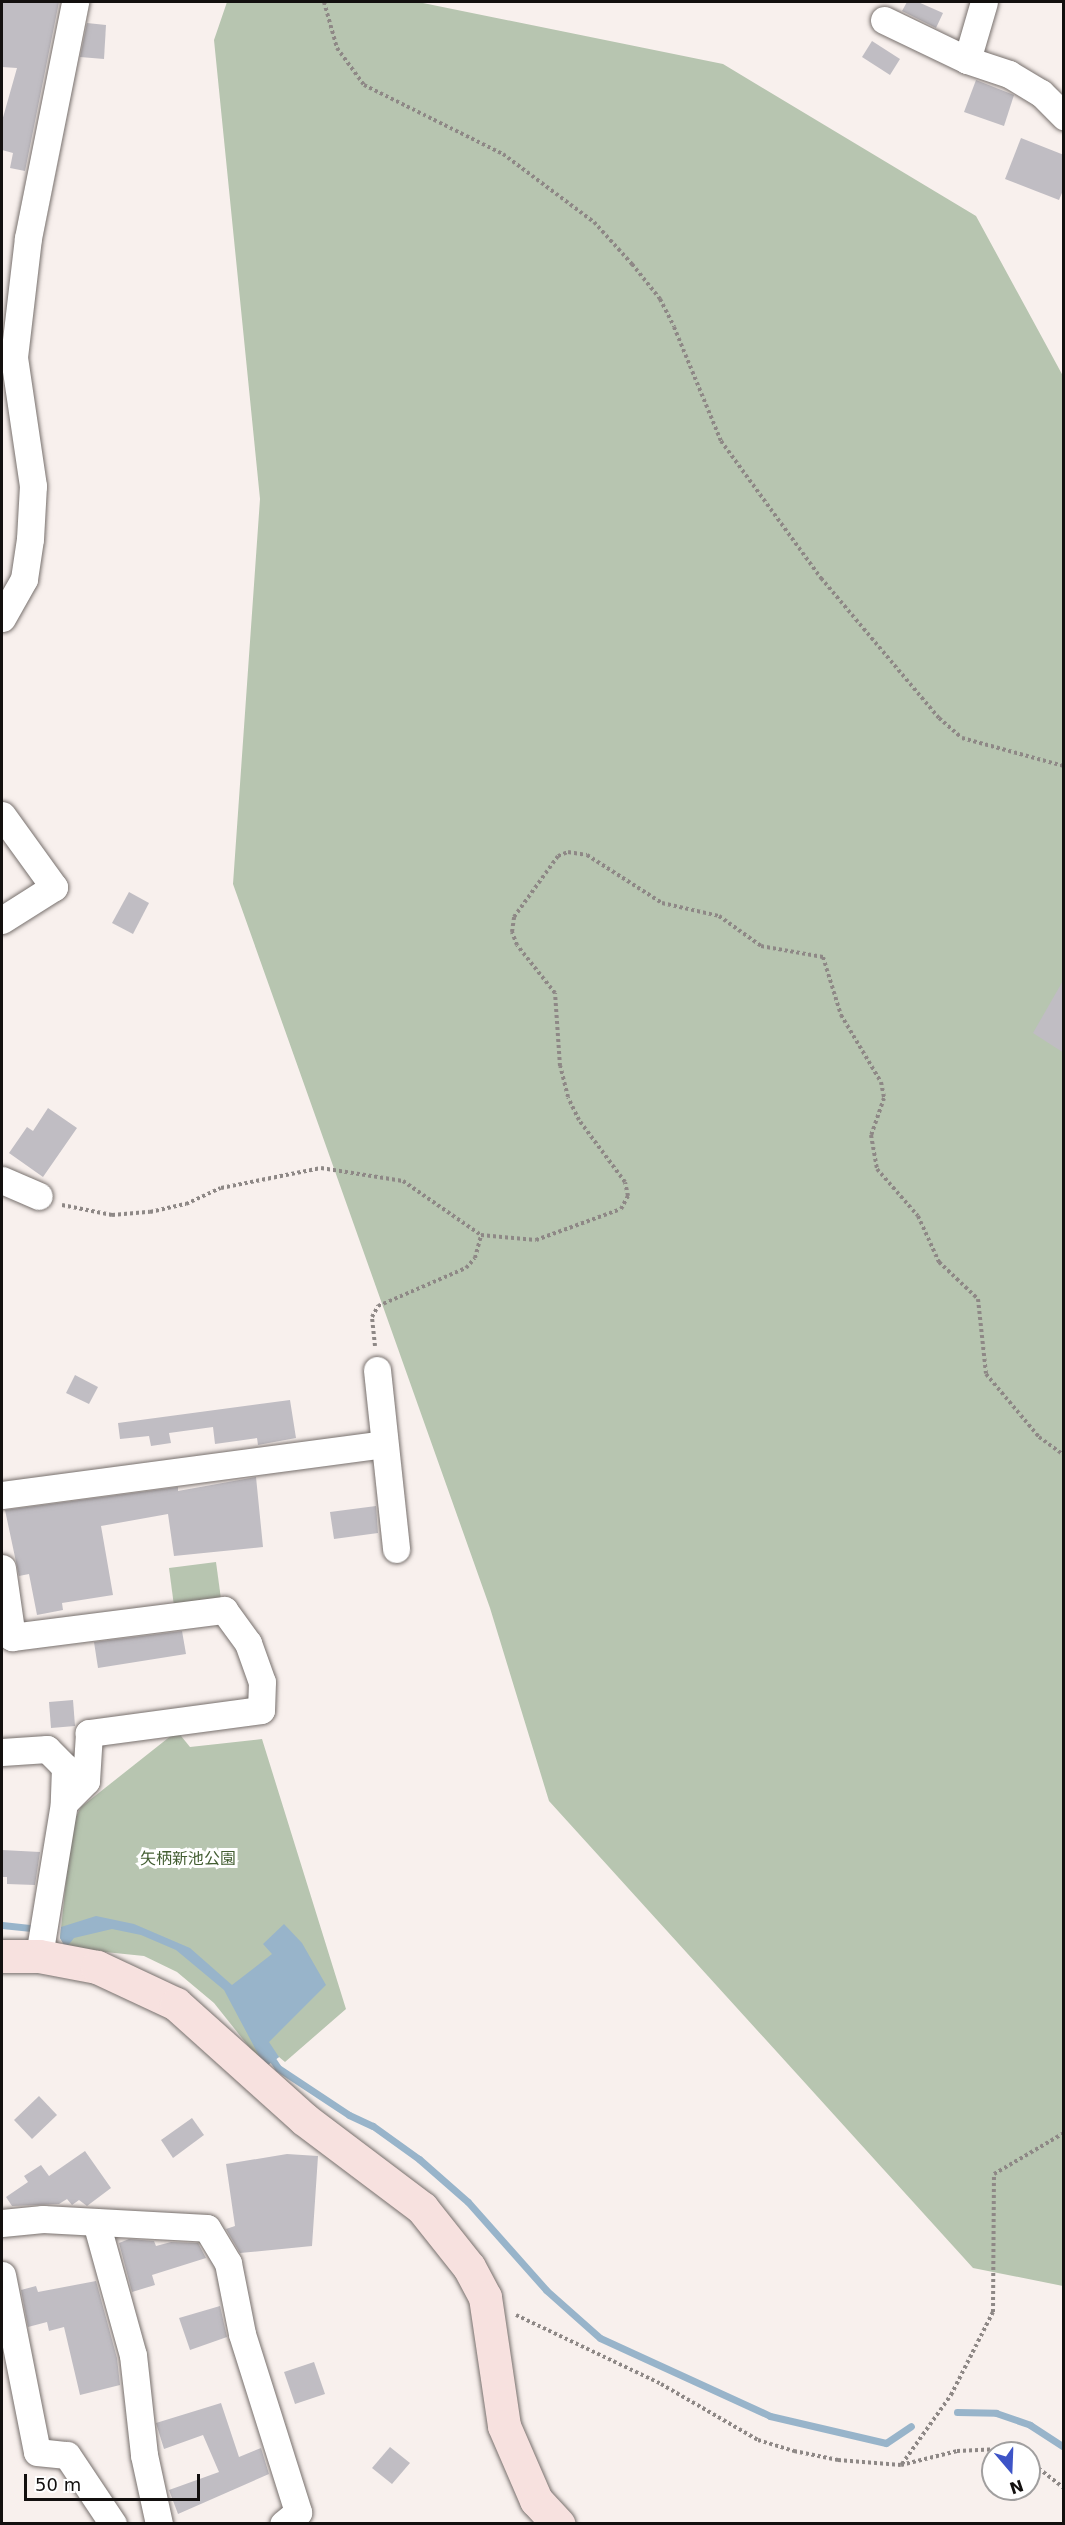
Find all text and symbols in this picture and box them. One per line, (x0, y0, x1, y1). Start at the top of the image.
park label: 矢柄新池公園 (140, 1849, 236, 1869)
north arrow (981, 2441, 1041, 2501)
scale bar (27, 2462, 202, 2500)
text: 50 m (35, 2474, 81, 2495)
text: N (1007, 2475, 1026, 2498)

